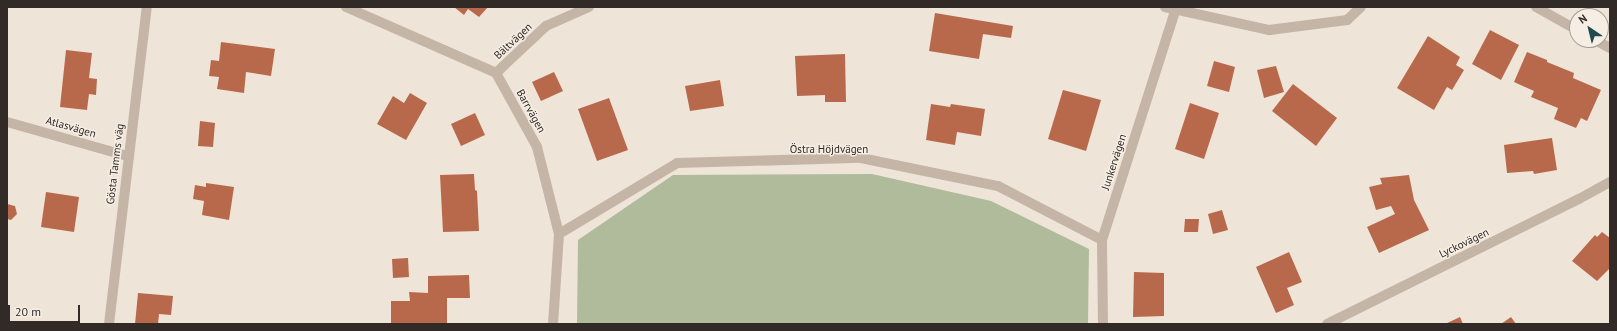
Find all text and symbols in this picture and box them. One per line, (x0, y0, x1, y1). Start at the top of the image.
north arrow (1569, 8, 1609, 48)
text: N (1576, 11, 1590, 27)
street label: Bältvägen (491, 20, 535, 62)
street label: Barrvägen (514, 87, 548, 135)
street label: Atlasvägen (44, 114, 98, 140)
street label: Gösta Tamms väg (103, 123, 127, 205)
street label: Junkervägen (1099, 132, 1129, 192)
street label: Östra Höjdvägen (790, 142, 868, 156)
street label: Lyckovägen (1437, 225, 1491, 261)
scale bar (10, 297, 82, 323)
text: 20 m (15, 304, 41, 319)

